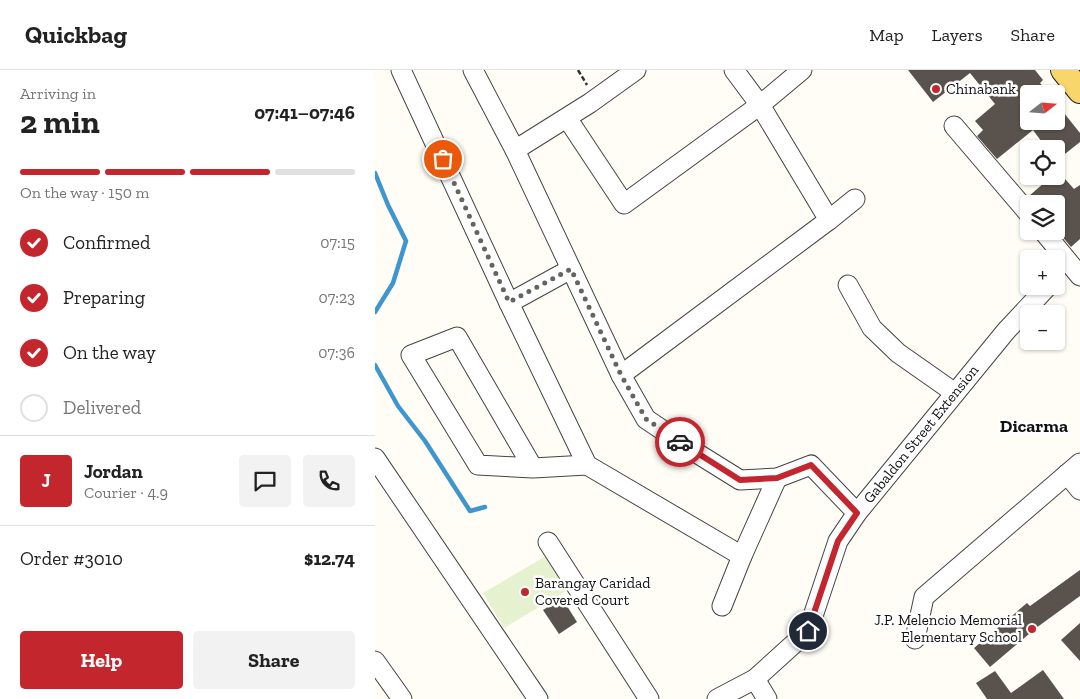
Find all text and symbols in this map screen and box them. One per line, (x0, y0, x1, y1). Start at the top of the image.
text: Quickbag (25, 20, 127, 49)
text: Map (869, 24, 904, 46)
text: Layers (932, 24, 983, 46)
text: Share (1011, 24, 1055, 46)
place label: Chinabank (946, 80, 1016, 98)
marker: Chinabank (930, 83, 942, 95)
text: Arriving in (20, 84, 96, 103)
north arrow (1020, 85, 1065, 130)
map controls (1020, 85, 1065, 350)
text: 07:41–07:46 (254, 101, 355, 124)
text: 2 min (20, 103, 100, 141)
pin (422, 138, 464, 180)
button: locate (1020, 140, 1065, 185)
icon: bag (429, 145, 457, 173)
text: On the way · 150 m (20, 183, 149, 202)
button: layers (1020, 195, 1065, 240)
icon: check (20, 229, 48, 257)
text: Confirmed (63, 231, 150, 254)
text: 07:15 (320, 233, 355, 252)
button: + (1020, 250, 1065, 295)
icon: check (20, 284, 48, 312)
text: Preparing (63, 286, 145, 309)
text: 07:23 (319, 288, 355, 307)
button: − (1020, 305, 1065, 350)
icon: check (20, 339, 48, 367)
text: On the way (63, 341, 156, 364)
text: 07:36 (318, 343, 355, 362)
street label: Gabaldon Street Extension (860, 361, 983, 507)
text: Delivered (63, 396, 141, 419)
district label: Dicarma (1000, 415, 1068, 437)
courier (655, 417, 705, 467)
icon: car (666, 428, 694, 456)
button: chat (239, 455, 291, 507)
button: phone (303, 455, 355, 507)
text: Jordan (84, 460, 143, 483)
text: J (41, 469, 51, 492)
text: Courier · 4.9 (84, 483, 168, 502)
text: Order #3010 (20, 547, 123, 570)
text: $12.74 (304, 547, 355, 570)
place label: Barangay Caridad Covered Court (535, 574, 651, 609)
marker: Barangay Caridad Covered Court (519, 586, 531, 598)
pin (787, 610, 829, 652)
place label: J.P. Melencio Memorial Elementary School (874, 611, 1022, 646)
icon: home (794, 617, 822, 645)
marker: J.P. Melencio Memorial Elementary School (1026, 623, 1038, 635)
button: Help (20, 631, 183, 689)
button: Share (193, 631, 355, 689)

